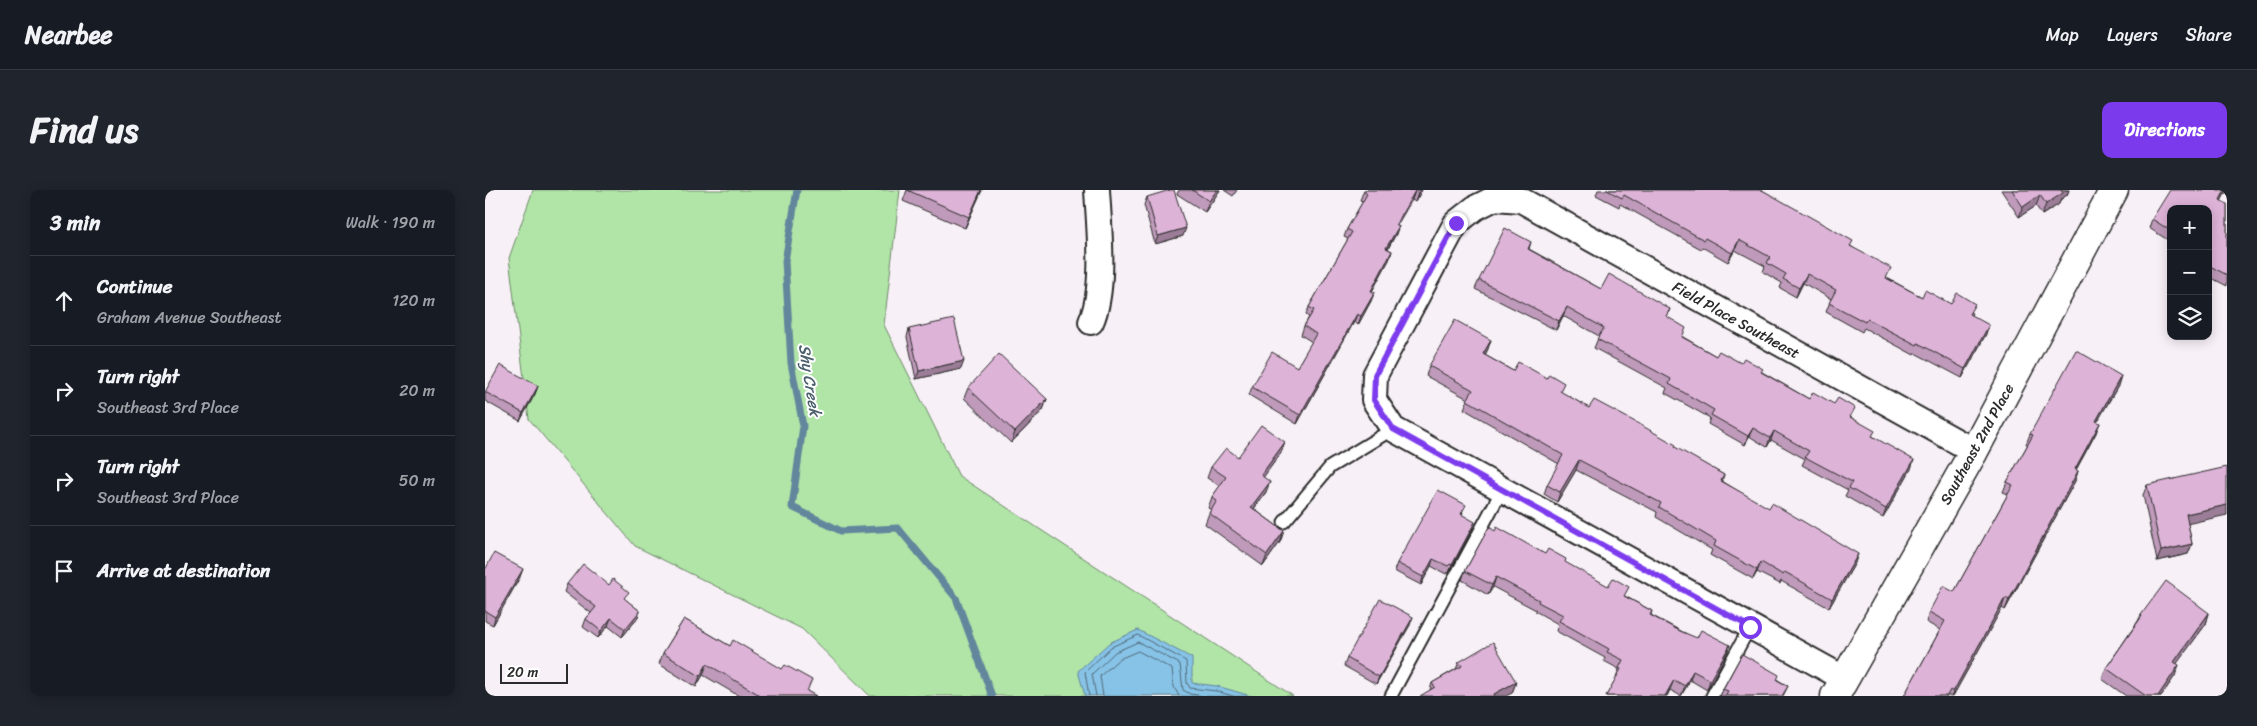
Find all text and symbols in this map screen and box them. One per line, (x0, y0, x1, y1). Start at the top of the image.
text: Nearbee (25, 14, 113, 56)
text: Map (2046, 19, 2079, 51)
text: Layers (2107, 19, 2158, 51)
text: Share (2186, 19, 2232, 51)
text: Find us (30, 99, 138, 161)
button: Directions (2102, 102, 2227, 158)
text: 3 min (50, 204, 100, 242)
map controls (2167, 205, 2212, 340)
button: + (2167, 205, 2212, 250)
text: Walk · 190 m (346, 208, 435, 237)
route end (1445, 212, 1468, 235)
button: − (2167, 250, 2212, 295)
text: Continue (97, 270, 173, 303)
street label: Field Place Southeast (1667, 274, 1805, 366)
text: 120 m (392, 286, 435, 315)
icon: ahead (50, 287, 78, 315)
button: layers (2167, 295, 2212, 340)
text: Graham Avenue Southeast (97, 303, 281, 332)
water label: Shy Creek (790, 342, 830, 420)
text: Turn right (97, 360, 179, 393)
text: 20 m (399, 376, 435, 405)
icon: right (50, 377, 78, 405)
street label: Southeast 2nd Place (1933, 378, 2021, 510)
text: Southeast 3rd Place (97, 393, 239, 422)
text: Turn right (97, 450, 179, 483)
text: 50 m (399, 466, 435, 495)
icon: right (50, 467, 78, 495)
text: Southeast 3rd Place (97, 483, 239, 512)
text: Arrive at destination (97, 554, 270, 587)
icon: arrive (50, 557, 78, 585)
route start (1739, 616, 1762, 639)
text: 20 m (507, 660, 538, 685)
scale bar (500, 661, 567, 684)

